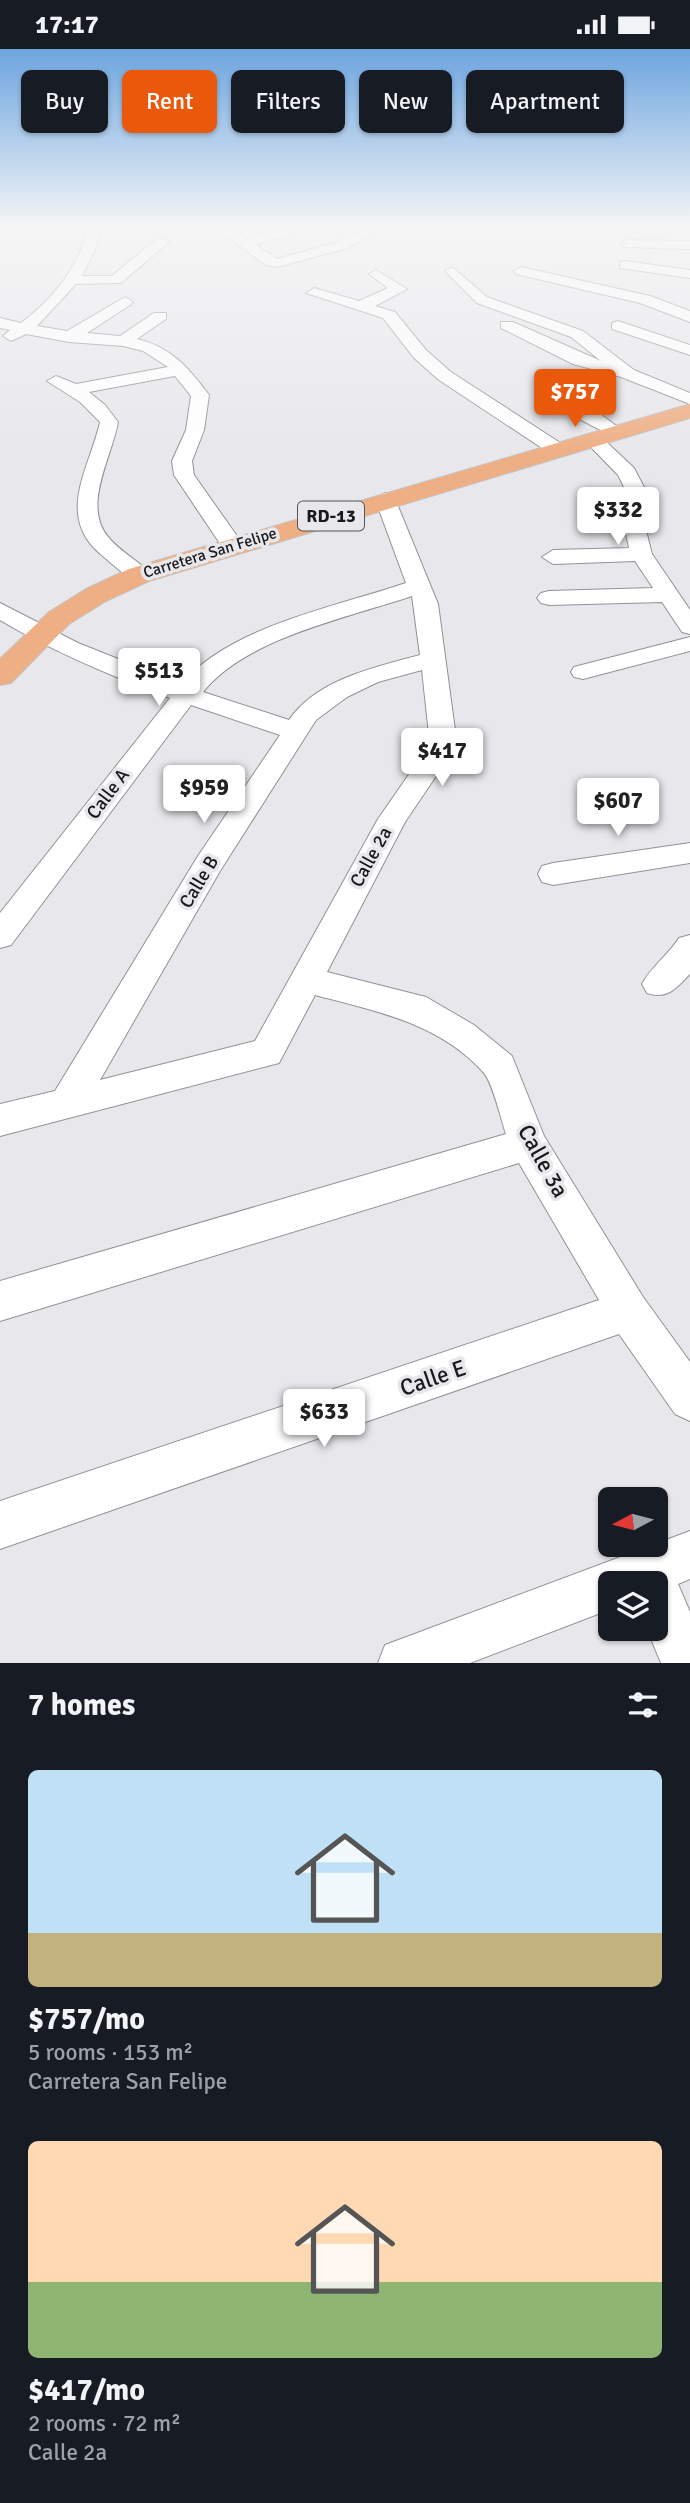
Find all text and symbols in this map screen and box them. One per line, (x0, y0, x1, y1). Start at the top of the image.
text: 17:17 (35, 9, 99, 41)
chip: Buy (21, 70, 108, 133)
chip: Rent (122, 70, 217, 133)
chip: Filters (231, 70, 345, 133)
chip: New (359, 70, 452, 133)
chip: Apartment (466, 70, 624, 133)
pin: $757 (534, 369, 616, 429)
text: $757 (550, 377, 600, 406)
pin: $332 (577, 487, 659, 547)
text: $332 (593, 495, 643, 524)
road number: RD-13 (298, 501, 364, 530)
street label: Carretera San Felipe (141, 523, 279, 583)
pin: $513 (118, 649, 200, 708)
text: $513 (134, 656, 184, 685)
pin: $417 (401, 729, 483, 788)
text: $417 (417, 736, 467, 765)
street label: Calle A (81, 764, 135, 824)
pin: $959 (163, 765, 245, 825)
text: $959 (179, 773, 229, 802)
pin: $607 (577, 779, 659, 838)
text: $607 (593, 786, 643, 815)
street label: Calle 2a (345, 823, 397, 891)
street label: Calle B (174, 851, 224, 913)
street label: Calle 3a (511, 1119, 575, 1203)
street label: Calle E (396, 1353, 470, 1403)
pin: $633 (283, 1389, 365, 1449)
text: $633 (299, 1397, 349, 1426)
north arrow (598, 1487, 668, 1557)
map controls (598, 1487, 668, 1641)
button: layers (598, 1571, 668, 1641)
icon: filters (624, 1686, 662, 1724)
text: 7 homes (28, 1687, 135, 1724)
icon: home (282, 1815, 408, 1941)
text: $757/mo (28, 2001, 145, 2038)
text: 5 rooms · 153 m² (28, 2038, 193, 2067)
text: Carretera San Felipe (28, 2067, 227, 2096)
icon: home (282, 2186, 408, 2312)
text: $417/mo (28, 2372, 145, 2409)
text: 2 rooms · 72 m² (28, 2409, 181, 2438)
text: Calle 2a (28, 2438, 107, 2467)

